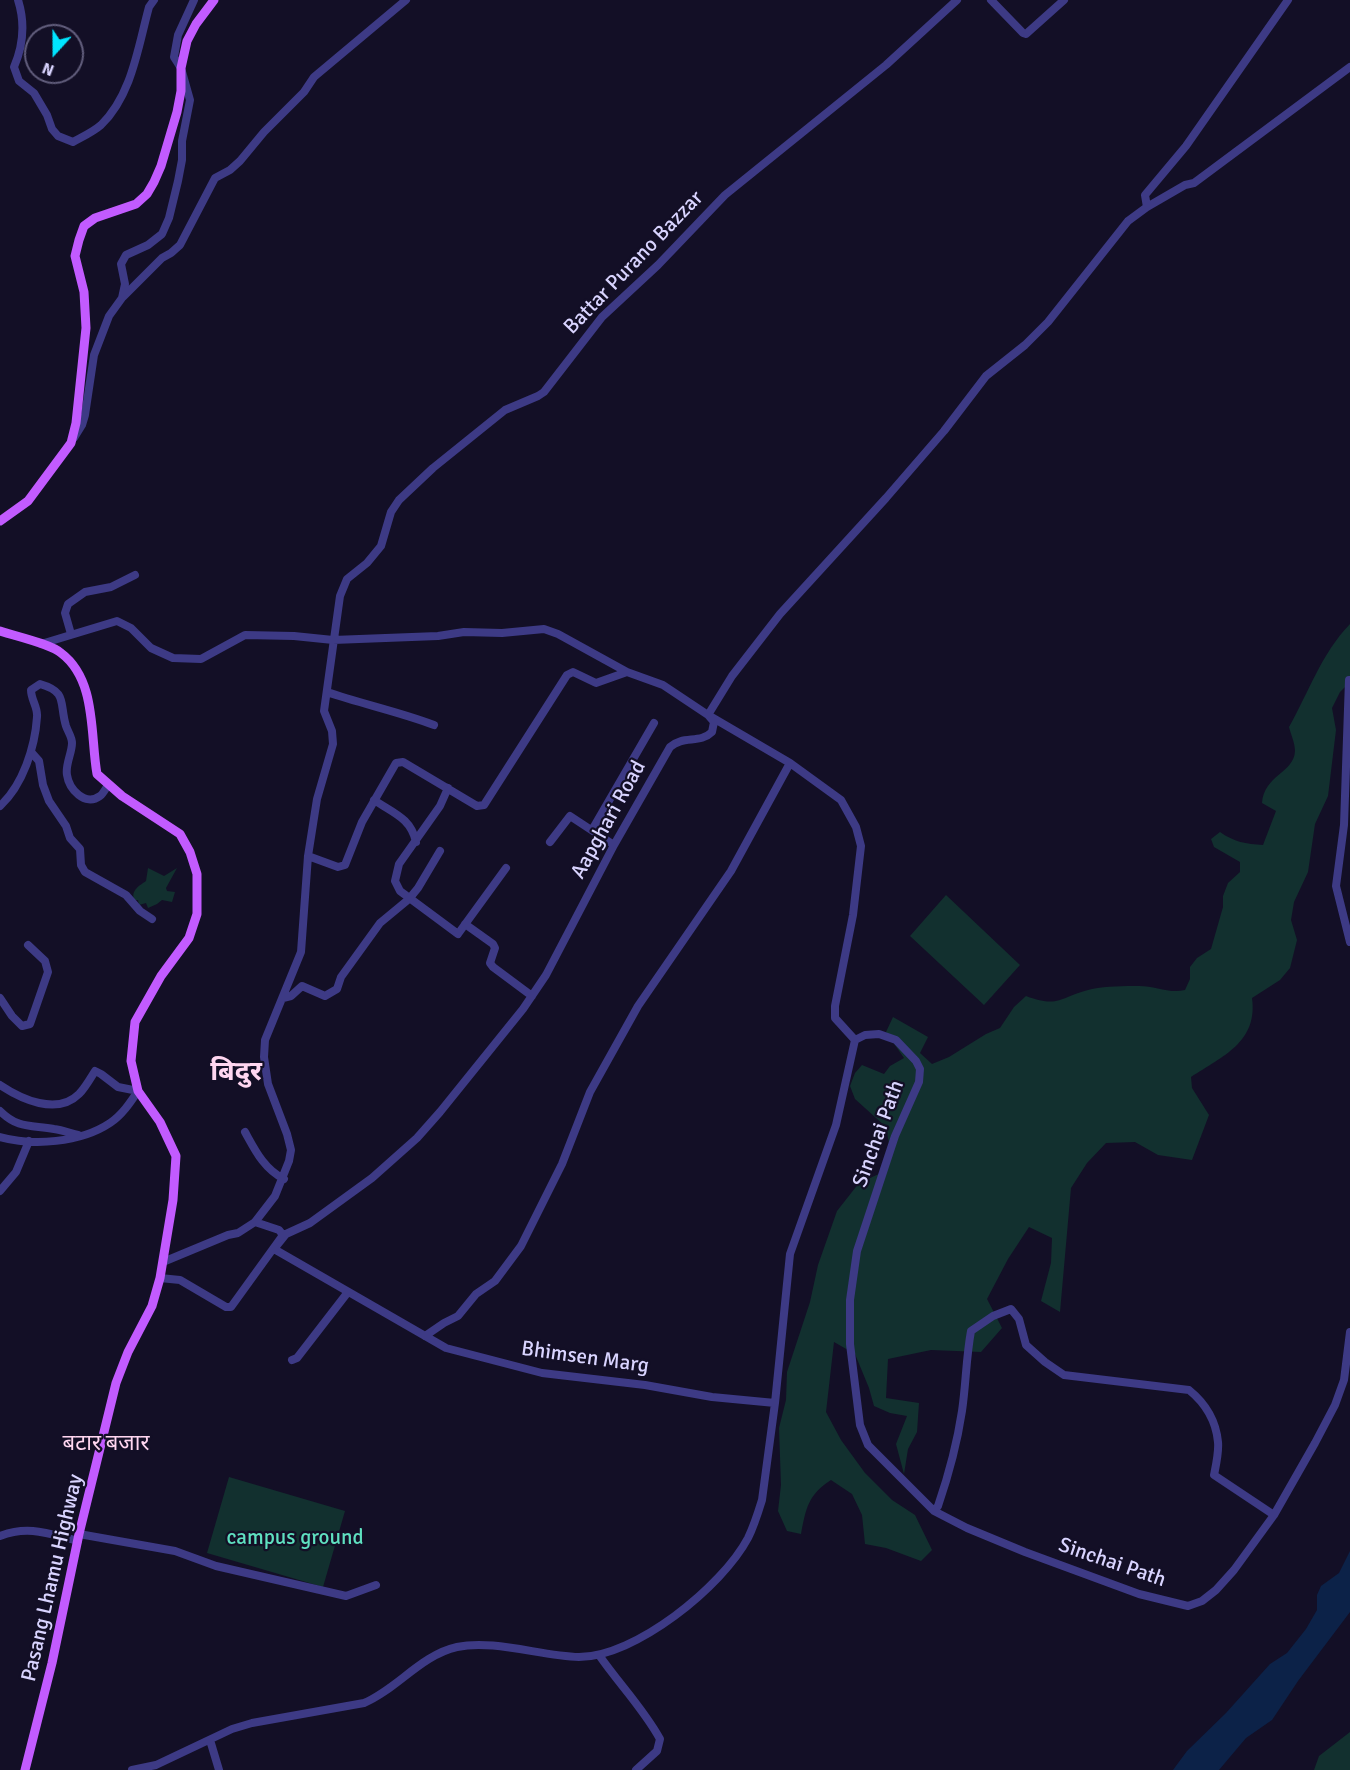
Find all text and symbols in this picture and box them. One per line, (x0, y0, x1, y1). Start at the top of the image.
north arrow (24, 24, 84, 84)
text: N (39, 58, 57, 80)
street label: Battar Purano Bazzar (559, 186, 709, 340)
street label: Aapghari Road (566, 757, 652, 883)
district label: बिदुर (210, 1057, 262, 1089)
street label: Sinchai Path (848, 1077, 910, 1191)
street label: Bhimsen Marg (520, 1337, 650, 1379)
district label: बटार बजार (63, 1431, 149, 1457)
street label: Pasang Lhamu Highway (17, 1472, 89, 1684)
park label: campus ground (226, 1525, 364, 1551)
street label: Sinchai Path (1055, 1533, 1169, 1593)

